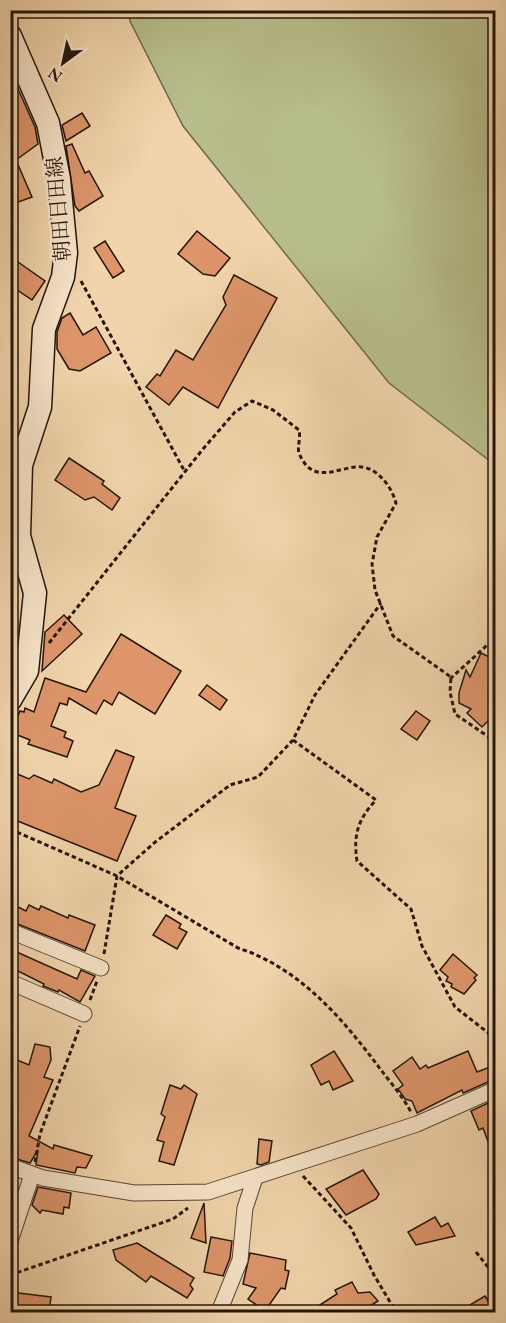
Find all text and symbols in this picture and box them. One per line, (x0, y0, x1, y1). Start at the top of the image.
north arrow (33, 33, 93, 93)
text: N (44, 63, 66, 87)
street label: 朝田日田線 (40, 156, 76, 262)

